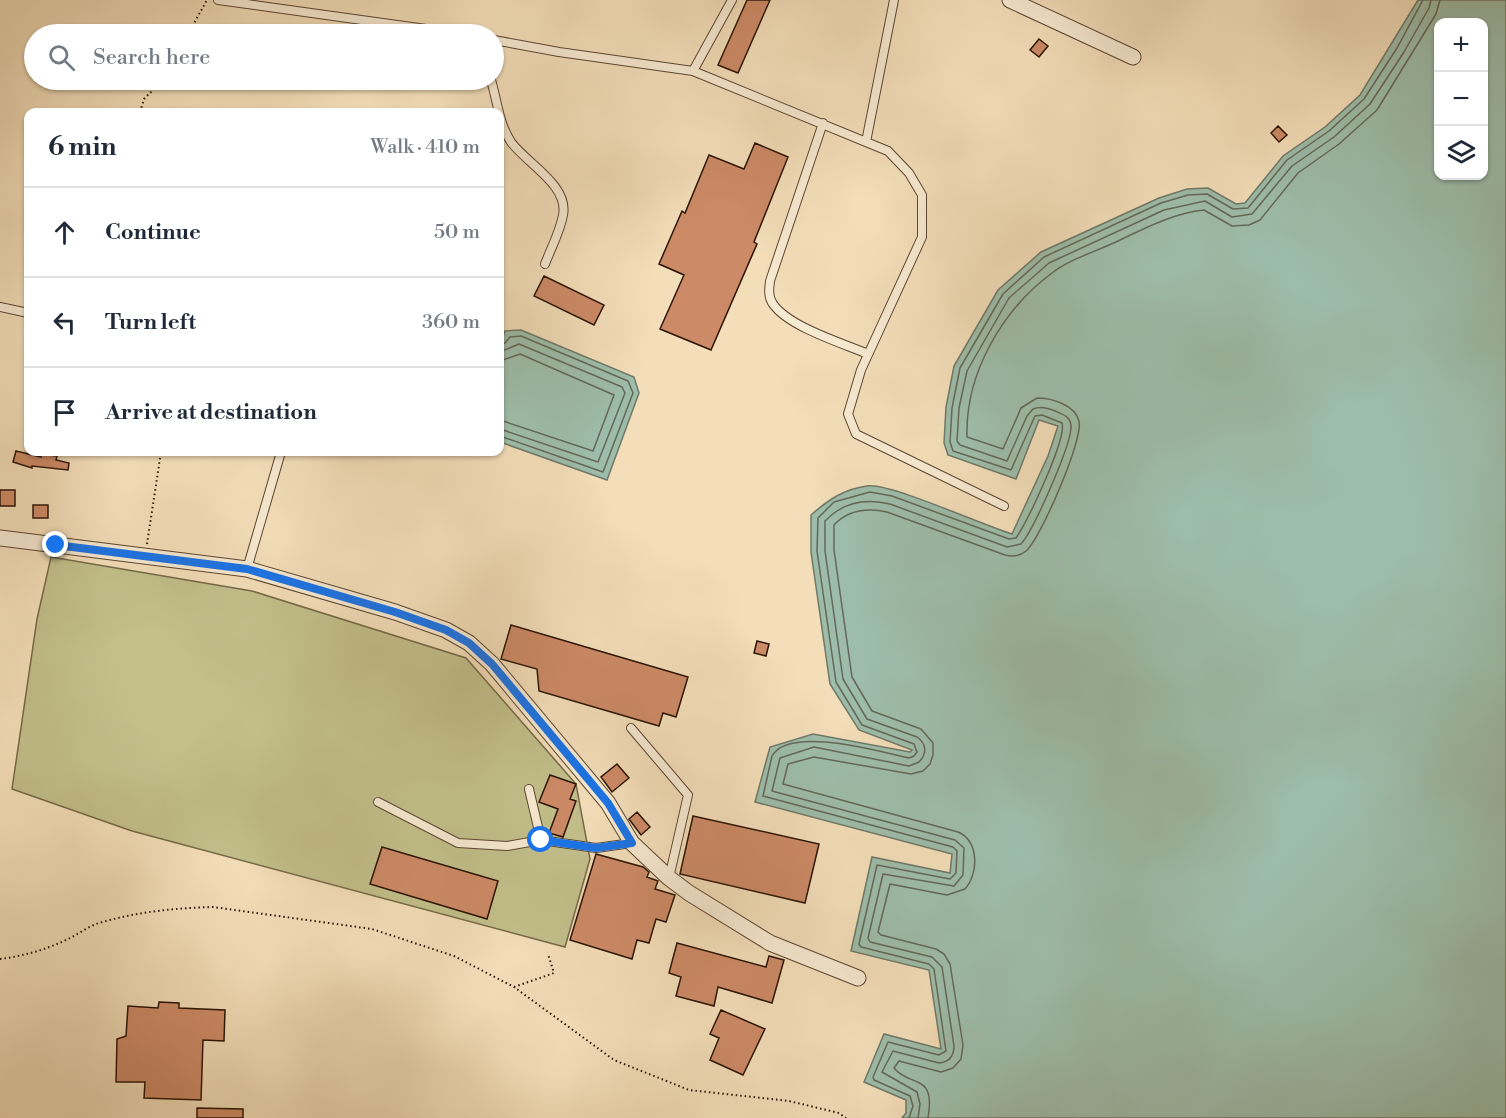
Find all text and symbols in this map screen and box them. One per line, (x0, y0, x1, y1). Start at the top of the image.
map controls (1434, 18, 1488, 180)
button: + (1434, 18, 1488, 72)
search box (24, 24, 504, 90)
icon: search (45, 41, 78, 74)
text: Search here (93, 44, 210, 71)
button: − (1434, 72, 1488, 126)
button: layers (1434, 126, 1488, 180)
text: 6 min (48, 131, 116, 163)
text: Walk · 410 m (370, 135, 480, 160)
icon: ahead (48, 216, 81, 249)
text: Continue (105, 219, 201, 246)
text: 50 m (434, 220, 480, 245)
icon: left (48, 306, 81, 339)
text: Turn left (105, 309, 196, 336)
text: 360 m (422, 310, 480, 335)
icon: arrive (48, 396, 81, 429)
text: Arrive at destination (105, 399, 317, 426)
route end (42, 531, 68, 557)
route start (527, 826, 553, 852)

